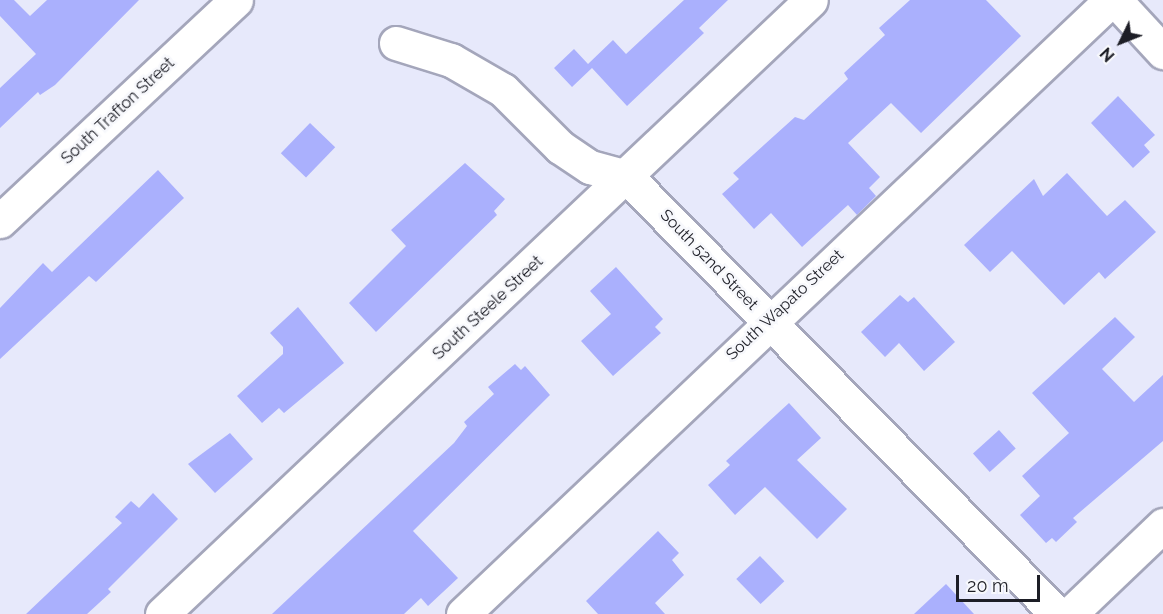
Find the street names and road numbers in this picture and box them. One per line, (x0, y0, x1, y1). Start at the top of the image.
street label: South Trafton Street (57, 54, 179, 168)
street label: South 52nd Street (656, 206, 762, 314)
street label: South Wapato Street (722, 246, 848, 364)
street label: South Steele Street (429, 252, 547, 364)

